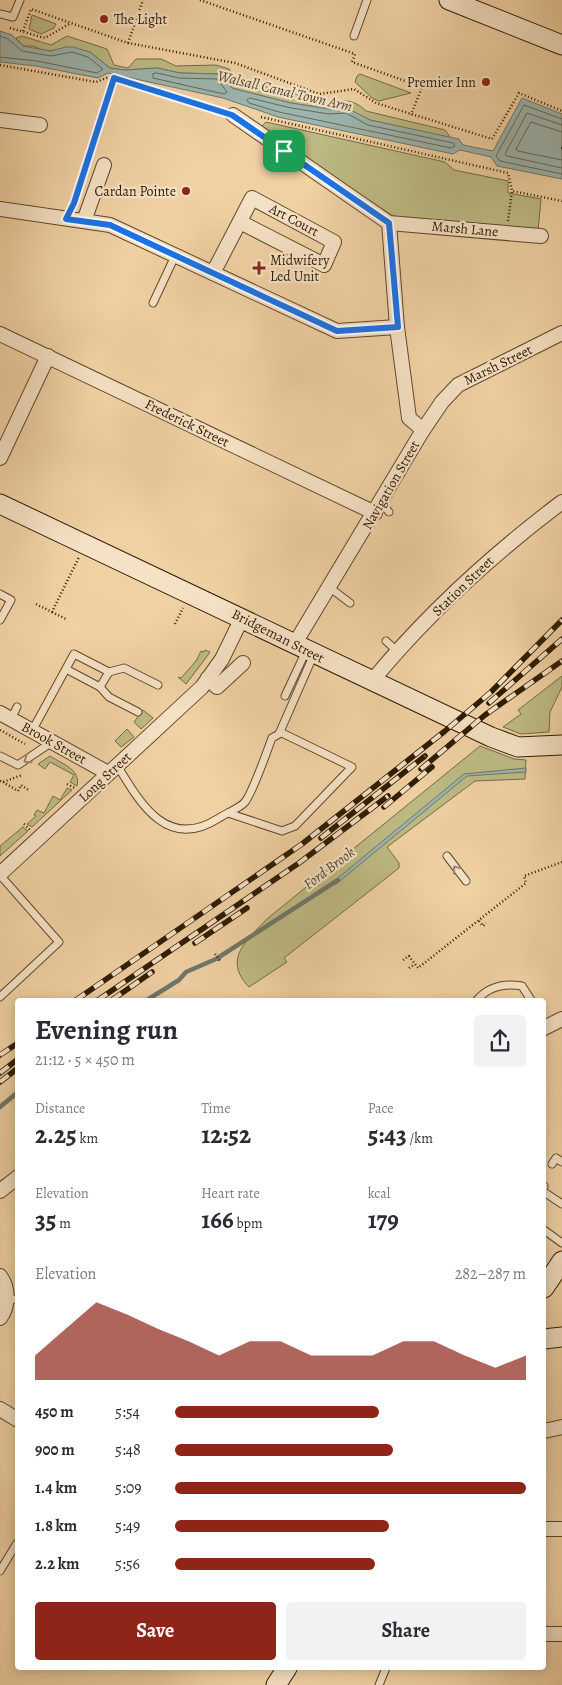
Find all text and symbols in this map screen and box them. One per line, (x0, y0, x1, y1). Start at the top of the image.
place label: The Light (114, 10, 167, 29)
marker: The Light (98, 13, 110, 25)
water label: Walsall Canal Town Arm (216, 66, 354, 116)
place label: Premier Inn (407, 73, 476, 92)
marker: Premier Inn (480, 76, 492, 88)
pin (263, 130, 305, 172)
icon: arrive (270, 137, 298, 165)
place label: Cardan Pointe (94, 182, 176, 201)
marker: Cardan Pointe (180, 185, 192, 197)
street label: Art Court (265, 199, 322, 241)
street label: Marsh Lane (431, 217, 499, 241)
place label: Midwifery Led Unit (270, 251, 330, 286)
marker: Midwifery Led Unit (252, 261, 266, 275)
street label: Marsh Street (461, 340, 536, 390)
street label: Frederick Street (142, 394, 233, 452)
street label: Navigation Street (358, 437, 424, 533)
street label: Station Street (428, 551, 498, 620)
street label: Bridgeman Street (229, 605, 328, 668)
street label: Brook Street (18, 717, 90, 769)
street label: Long Street (74, 747, 136, 806)
one-way arrow (23, 753, 32, 763)
water label: Ford Brook (299, 842, 359, 894)
one-way arrow (454, 866, 462, 875)
text: Evening run (35, 1011, 178, 1049)
button: share (474, 1015, 526, 1067)
text: 21:12 · 5 × 450 m (35, 1049, 135, 1071)
text: Distance (35, 1099, 85, 1118)
text: Time (201, 1099, 230, 1118)
text: Pace (368, 1099, 394, 1118)
text: 2.25 (35, 1118, 77, 1152)
text: 12:52 (201, 1118, 251, 1152)
text: 5:43 (368, 1118, 407, 1152)
text: km (77, 1129, 98, 1148)
text: /km (407, 1129, 433, 1148)
text: Elevation (35, 1184, 89, 1203)
text: Heart rate (201, 1184, 260, 1203)
text: kcal (368, 1184, 390, 1203)
text: 35 (35, 1203, 56, 1237)
text: 166 (201, 1203, 234, 1237)
text: 179 (368, 1203, 399, 1237)
text: m (56, 1214, 71, 1233)
text: bpm (234, 1214, 263, 1233)
text: Elevation (35, 1263, 96, 1285)
text: 282–287 m (455, 1263, 526, 1285)
text: 450 m (35, 1401, 74, 1423)
text: 5:54 (115, 1401, 140, 1423)
text: 900 m (35, 1439, 75, 1461)
text: 5:48 (115, 1439, 141, 1461)
text: 1.4 km (35, 1477, 77, 1499)
text: 5:09 (115, 1477, 142, 1499)
text: 1.8 km (35, 1515, 77, 1537)
text: 5:49 (115, 1515, 140, 1537)
text: 2.2 km (35, 1553, 79, 1575)
text: 5:56 (115, 1553, 140, 1575)
button: Save (35, 1602, 276, 1660)
button: Share (286, 1602, 526, 1660)

